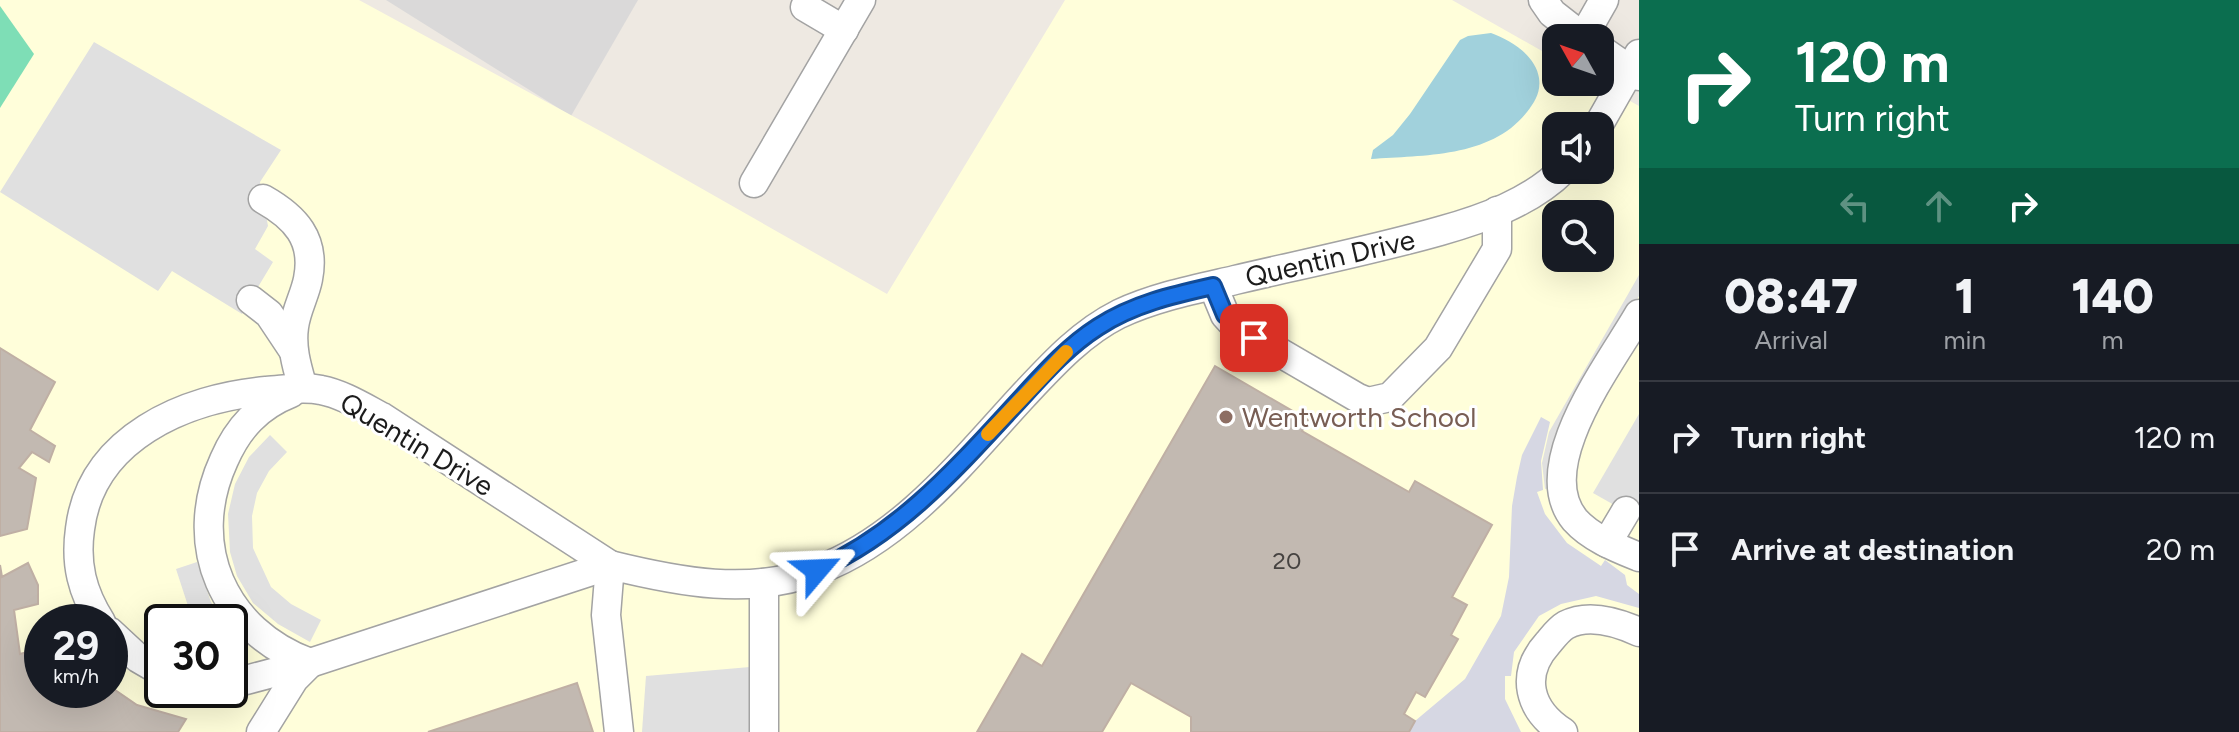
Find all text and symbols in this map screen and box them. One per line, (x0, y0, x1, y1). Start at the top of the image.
north arrow (1542, 24, 1614, 96)
map controls (1542, 24, 1614, 272)
text: 120 m (1795, 29, 1950, 96)
icon: right (1663, 32, 1767, 136)
text: Turn right (1795, 97, 1950, 140)
button: sound (1542, 112, 1614, 184)
icon: left (1833, 184, 1877, 228)
icon: ahead (1917, 184, 1961, 228)
icon: right (2001, 184, 2045, 228)
button: search (1542, 200, 1614, 272)
street label: Quentin Drive (1242, 222, 1418, 294)
text: 08:47 (1724, 267, 1858, 325)
text: 1 (1955, 267, 1975, 325)
text: 140 (2071, 267, 2154, 325)
pin (1220, 304, 1288, 372)
icon: arrive (1232, 316, 1276, 360)
text: Arrival (1754, 324, 1828, 356)
text: min (1943, 324, 1986, 356)
text: m (2101, 324, 2124, 356)
street label: Quentin Drive (334, 385, 500, 503)
place label: Wentworth School (1242, 400, 1476, 434)
marker: Wentworth School (1217, 408, 1235, 426)
icon: right (1663, 415, 1707, 459)
text: Turn right (1731, 419, 1866, 456)
text: 120 m (2134, 419, 2215, 456)
icon: arrive (1663, 527, 1707, 571)
position arrow (775, 528, 859, 612)
text: Arrive at destination (1731, 531, 2014, 568)
text: 20 m (2146, 531, 2215, 568)
house number: 20 (1273, 546, 1301, 575)
speed limit sign: 30 (144, 604, 248, 708)
text: 29 (53, 622, 99, 670)
text: km/h (53, 664, 99, 688)

